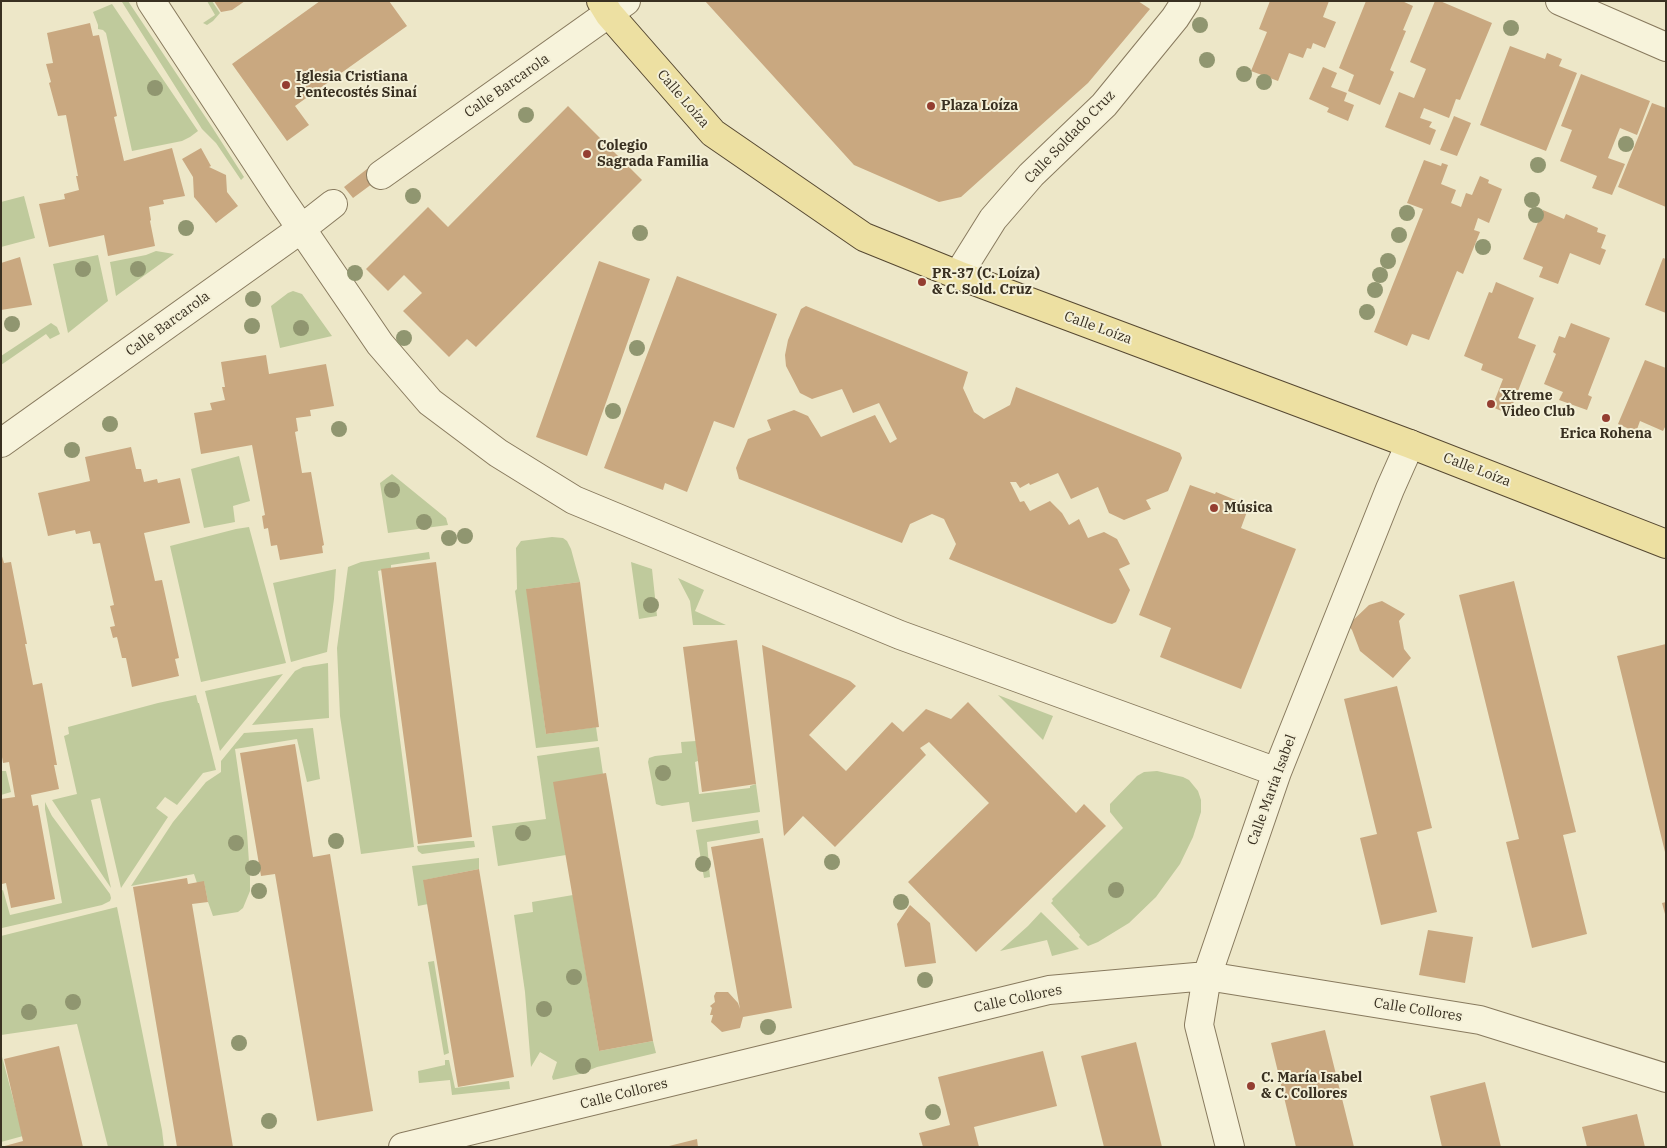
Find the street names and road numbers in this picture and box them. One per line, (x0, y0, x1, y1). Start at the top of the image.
street label: Calle Barcarola (461, 51, 553, 121)
street label: Calle Loíza (653, 67, 713, 131)
street label: Calle Soldado Cruz (1021, 87, 1119, 187)
street label: Calle Barcarola (123, 288, 213, 360)
street label: Calle Loíza (1062, 308, 1134, 348)
street label: Calle Loíza (1441, 449, 1513, 491)
street label: Calle María Isabel (1244, 732, 1300, 848)
street label: Calle Collores (973, 981, 1063, 1017)
street label: Calle Collores (1373, 995, 1463, 1025)
street label: Calle Collores (579, 1075, 669, 1113)

